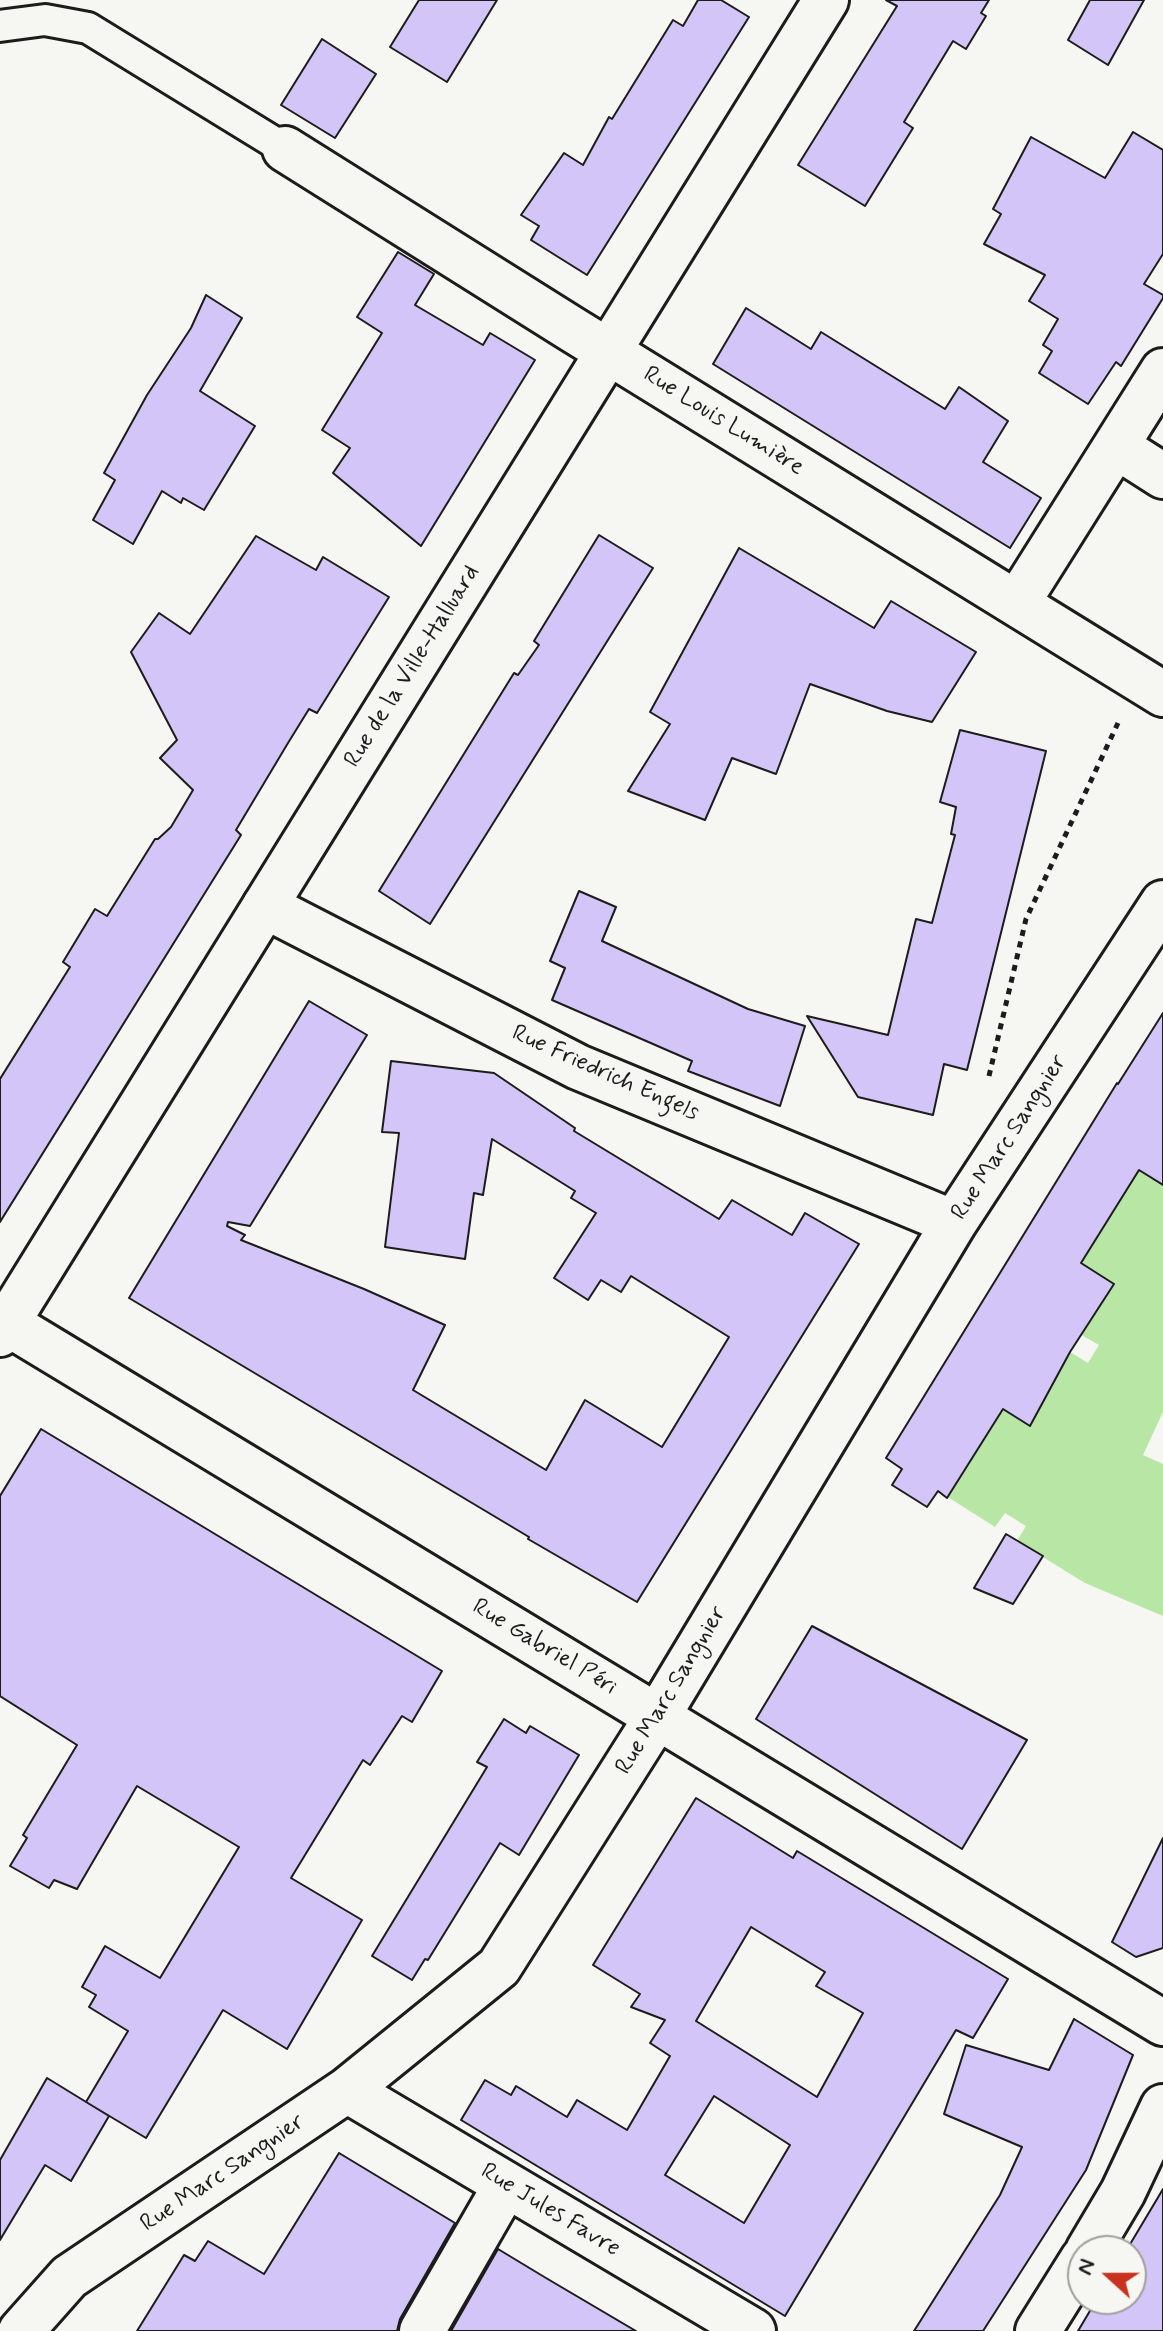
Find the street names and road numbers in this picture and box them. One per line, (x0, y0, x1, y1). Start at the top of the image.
street label: Rue Louis Lumière (637, 361, 809, 483)
street label: Rue de la Ville-Halluard (339, 560, 487, 774)
street label: Rue Friedrich Engels (507, 1020, 703, 1128)
street label: Rue Marc Sangnier (946, 1050, 1074, 1226)
street label: Rue Gabriel Péri (466, 1593, 622, 1703)
street label: Rue Marc Sangnier (610, 1602, 734, 1780)
street label: Rue Marc Sangnier (136, 2109, 310, 2239)
street label: Rue Jules Favre (475, 2158, 625, 2264)

